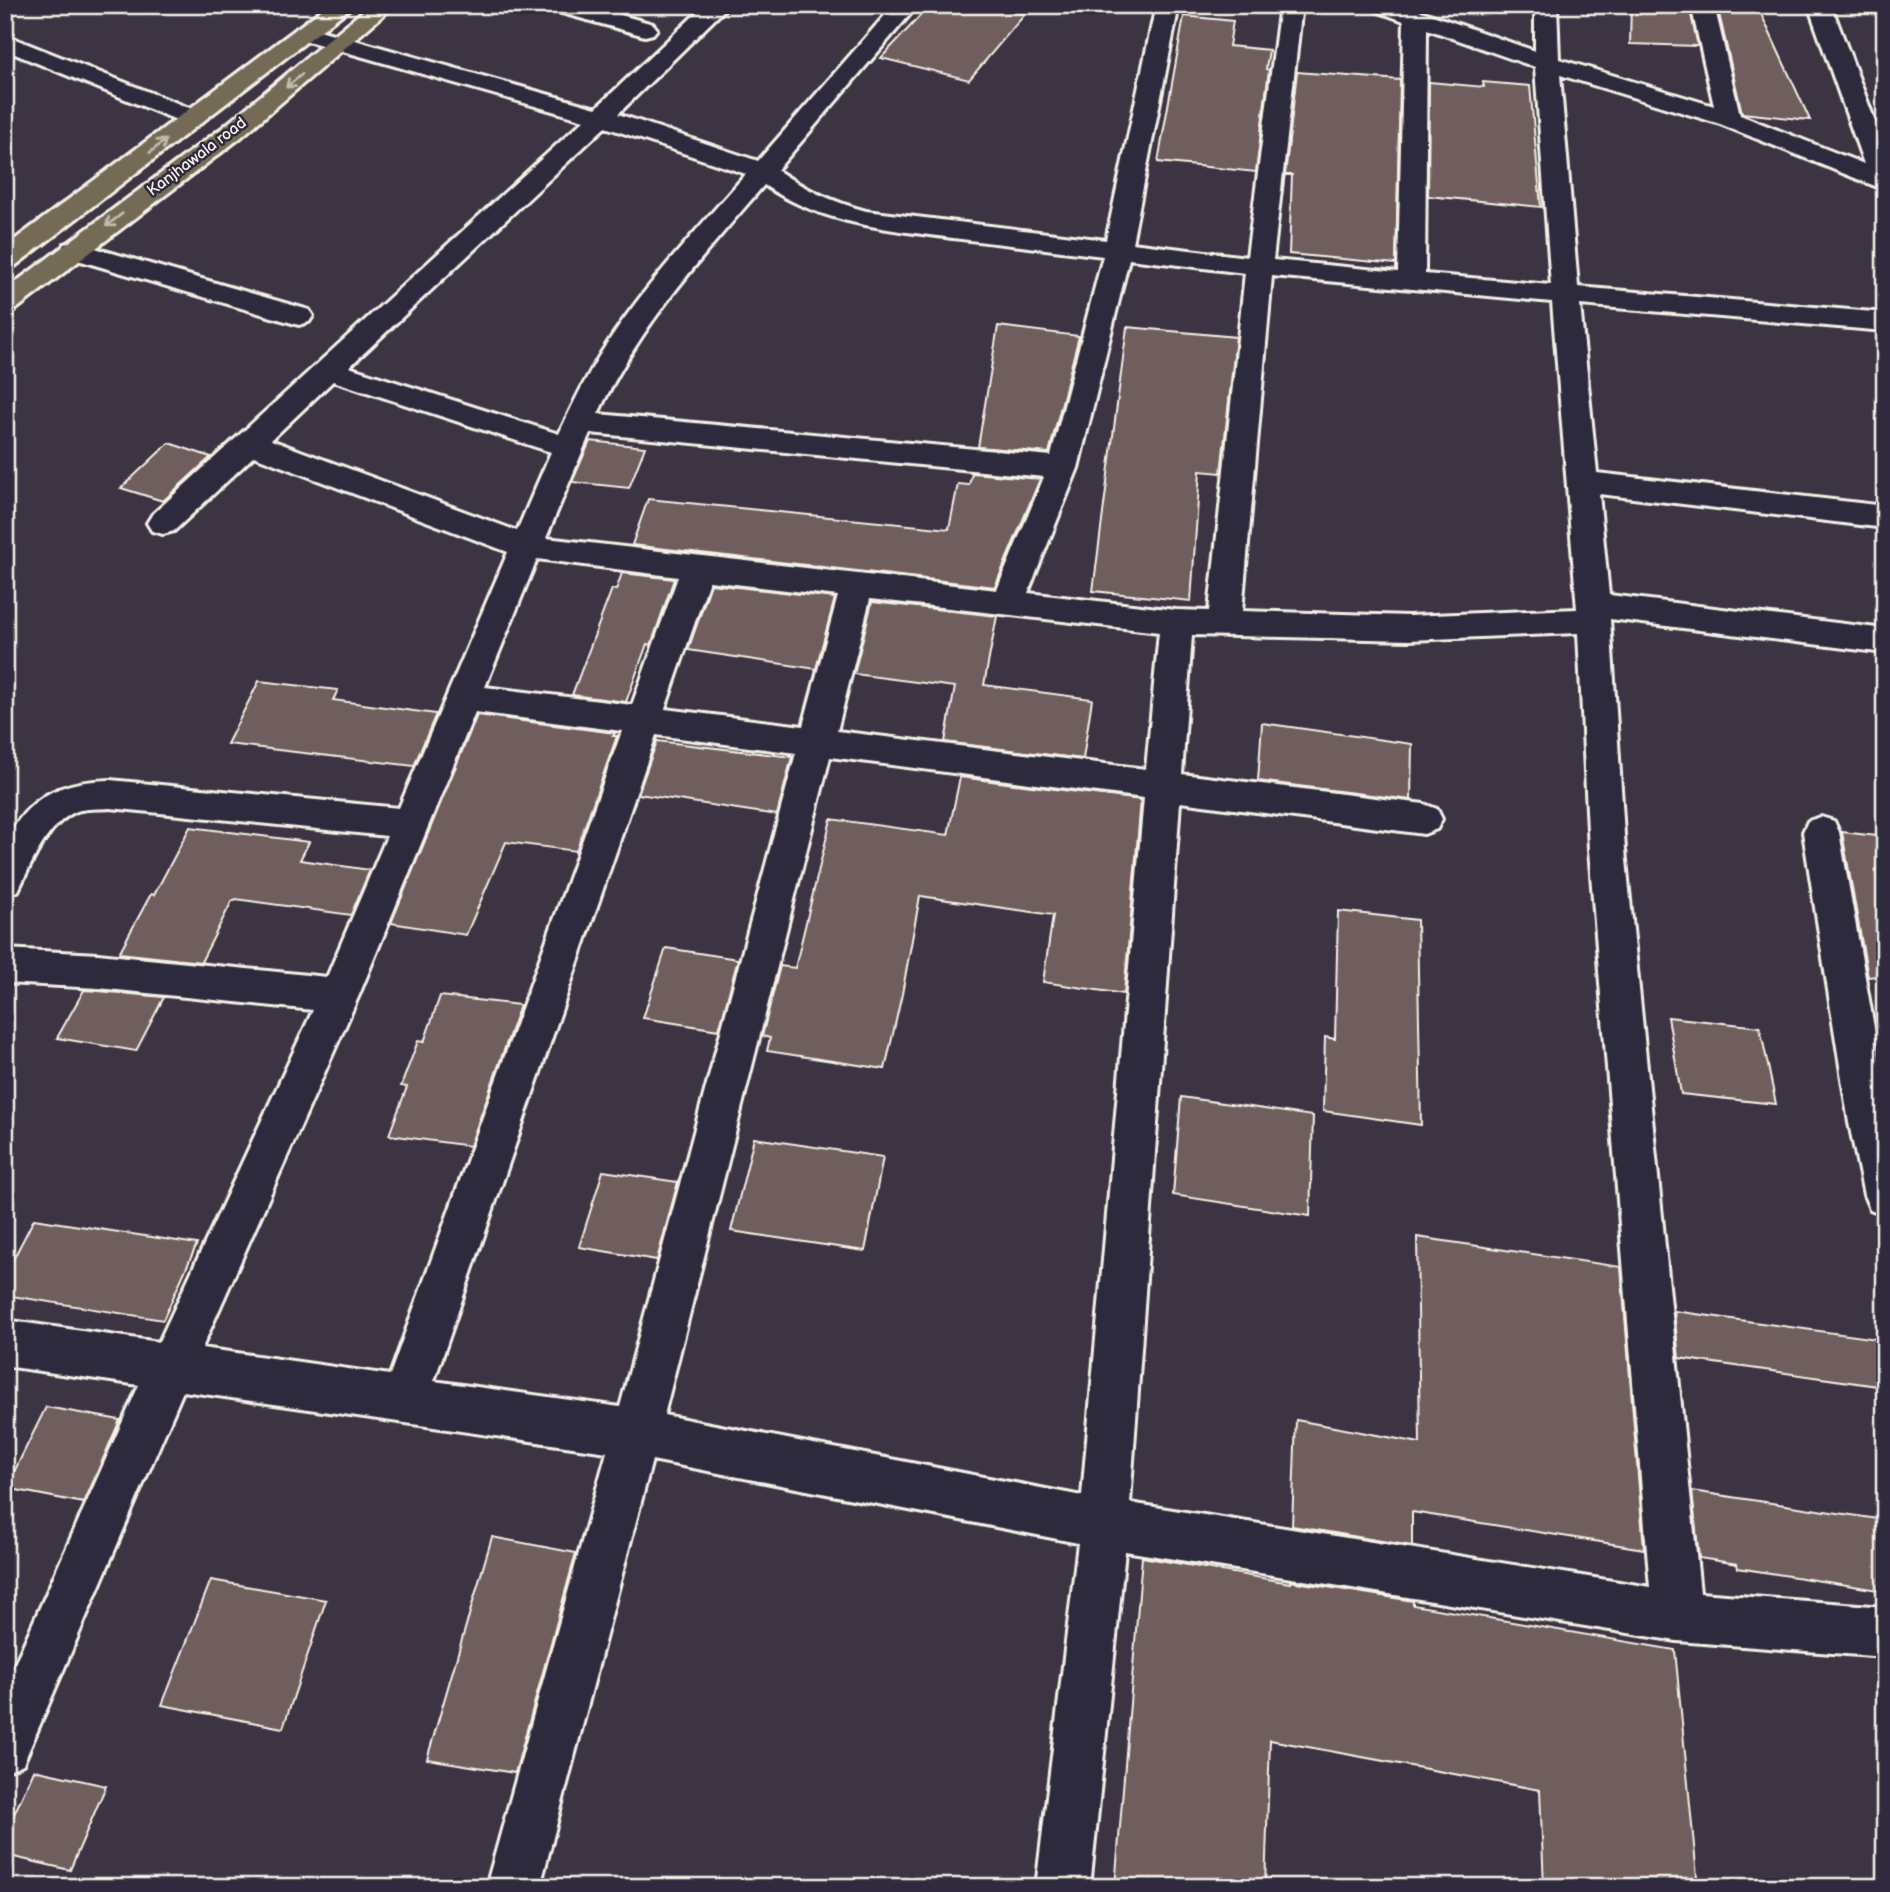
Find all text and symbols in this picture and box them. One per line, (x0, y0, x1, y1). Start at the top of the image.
one-way arrow (285, 72, 303, 88)
street label: Kanjhawala road (144, 114, 250, 200)
one-way arrow (148, 138, 167, 153)
one-way arrow (105, 213, 124, 227)

